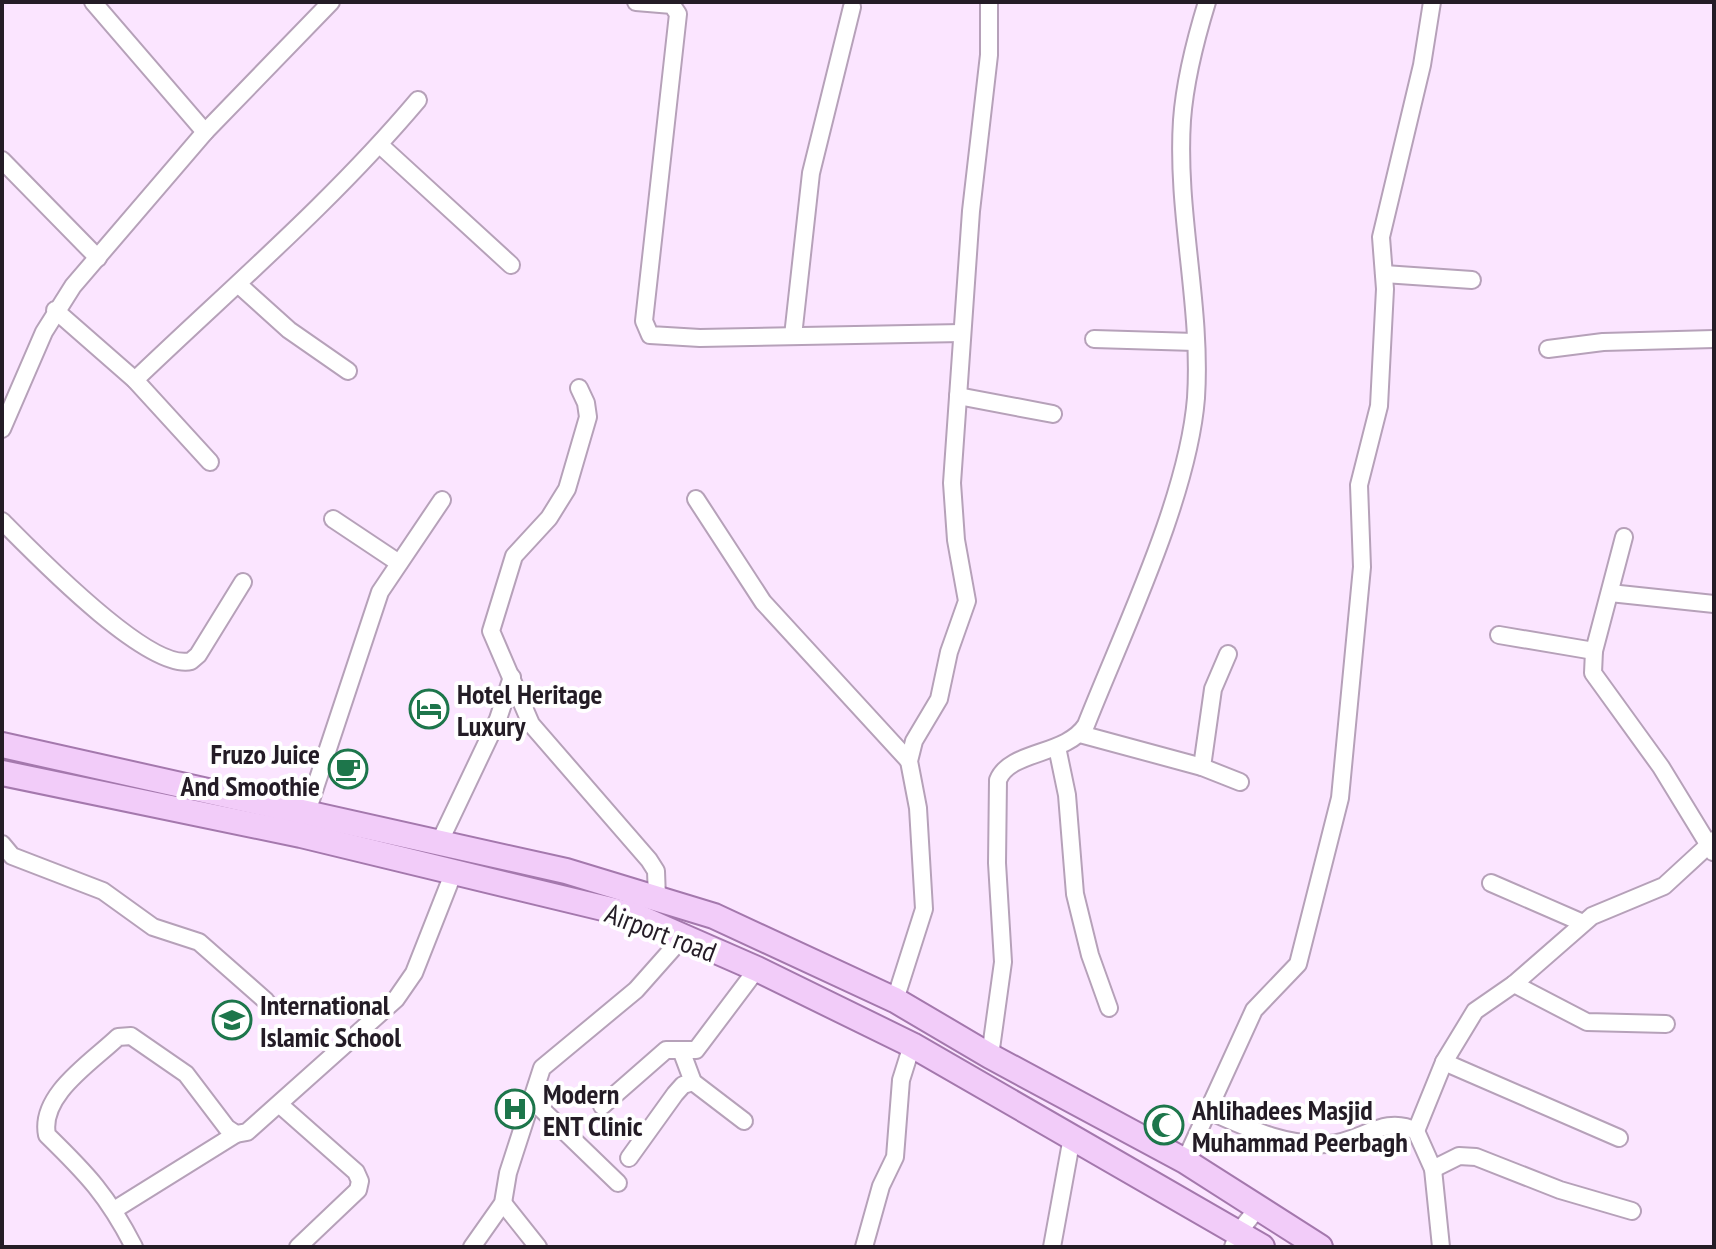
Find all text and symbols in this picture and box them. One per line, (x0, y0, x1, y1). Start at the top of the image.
place label: Hotel Heritage Luxury (457, 675, 603, 744)
hotel icon: Hotel Heritage Luxury (408, 688, 450, 730)
place label: Fruzo Juice And Smoothie (179, 735, 320, 804)
cafe icon: Fruzo Juice And Smoothie (327, 748, 369, 790)
street label: Airport road (600, 894, 722, 970)
place label: International Islamic School (260, 986, 401, 1055)
school or university icon: International Islamic School (211, 999, 253, 1041)
place label: Modern ENT Clinic (543, 1075, 643, 1144)
hospital icon: Modern ENT Clinic (494, 1088, 536, 1130)
place label: Ahlihadees Masjid Muhammad Peerbagh (1191, 1091, 1408, 1160)
mosque icon: Ahlihadees Masjid Muhammad Peerbagh (1143, 1104, 1185, 1146)

